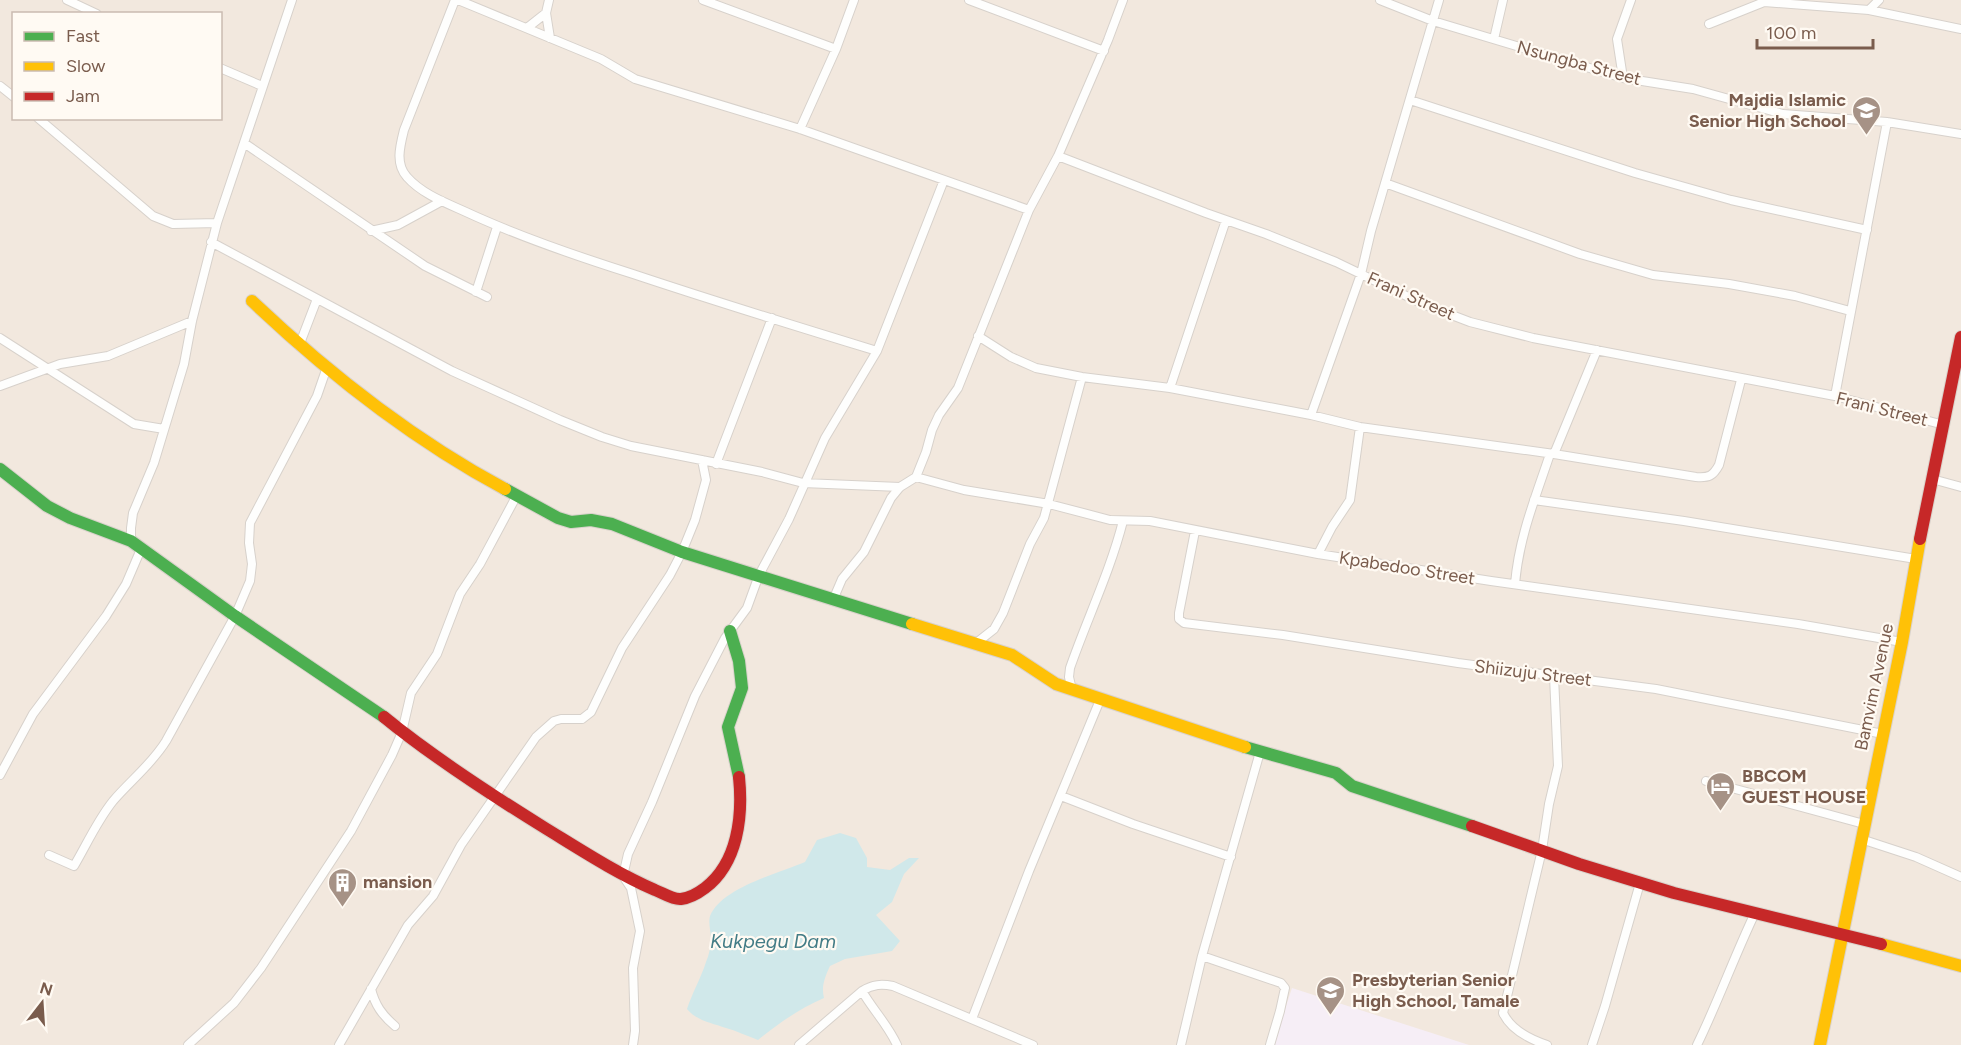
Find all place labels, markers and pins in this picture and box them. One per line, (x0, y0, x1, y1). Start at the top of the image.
place label: Majdia Islamic Senior High School (1689, 89, 1846, 132)
school or university icon: Majdia Islamic Senior High School (1851, 94, 1883, 136)
place label: BBCOM GUEST HOUSE (1742, 765, 1866, 808)
hotel icon: BBCOM GUEST HOUSE (1705, 770, 1737, 812)
building icon: mansion (326, 866, 358, 908)
place label: mansion (363, 871, 432, 893)
place label: Presbyterian Senior High School, Tamale (1352, 969, 1519, 1012)
school or university icon: Presbyterian Senior High School, Tamale (1315, 974, 1347, 1016)

